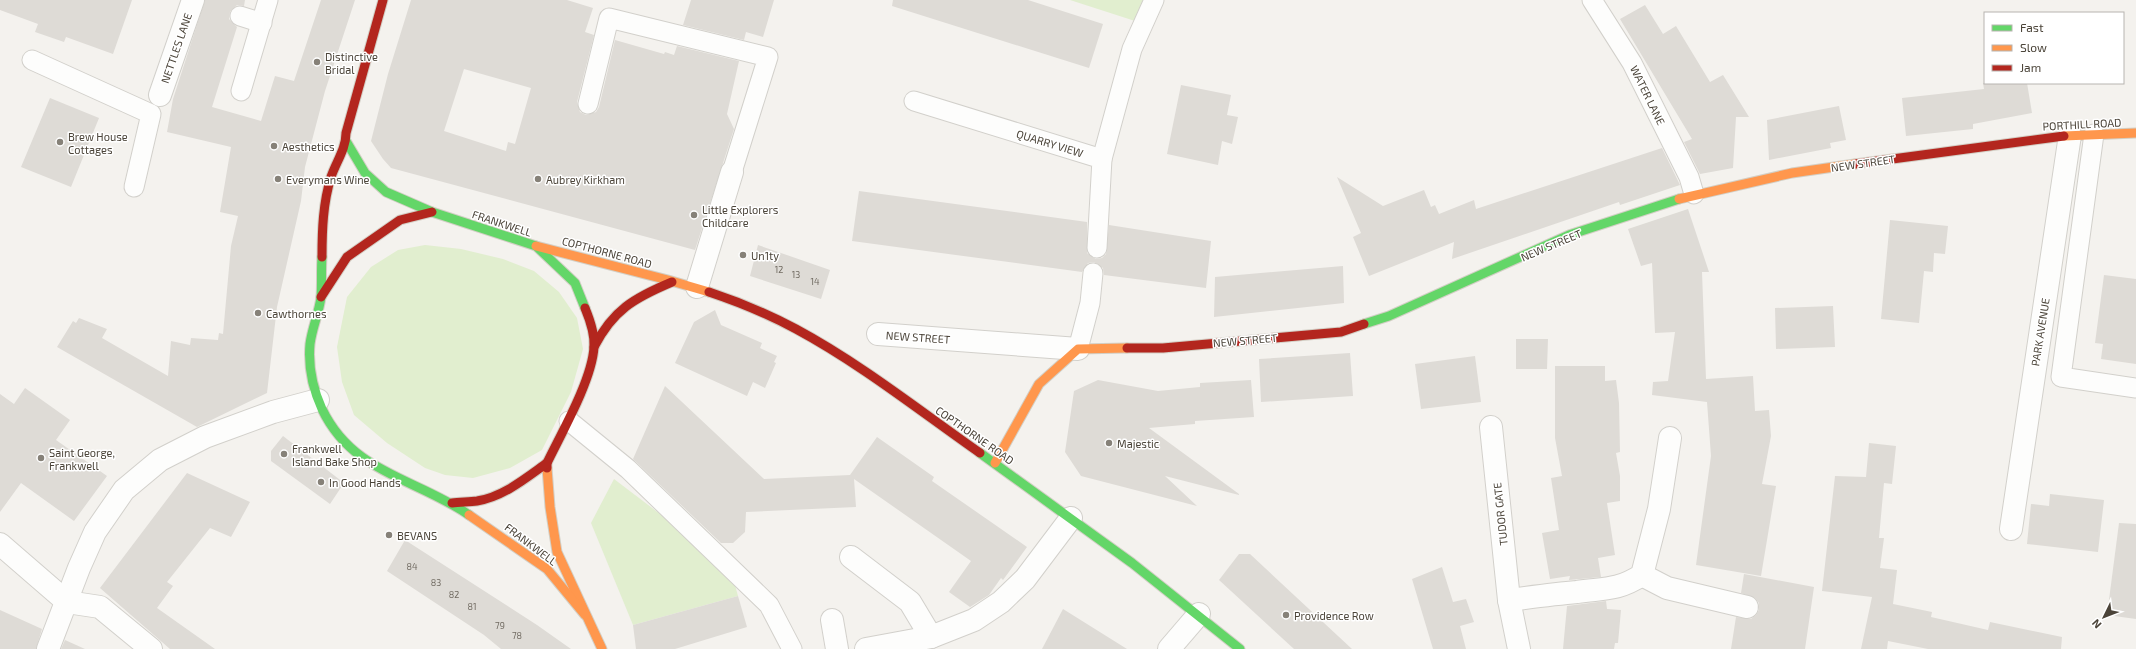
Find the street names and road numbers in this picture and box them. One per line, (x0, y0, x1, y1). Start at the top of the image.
street label: NETTLES LANE (158, 11, 194, 85)
street label: WATER LANE (1628, 63, 1668, 127)
street label: PORTHILL ROAD (2042, 115, 2122, 133)
street label: QUARRY VIEW (1015, 127, 1086, 160)
street label: NEW STREET (1830, 152, 1897, 174)
street label: FRANKWELL (471, 207, 534, 239)
street label: NEW STREET (1519, 226, 1584, 264)
street label: COPTHORNE ROAD (561, 234, 653, 270)
street label: PARK AVENUE (2028, 297, 2052, 367)
street label: NEW STREET (885, 328, 951, 346)
street label: NEW STREET (1212, 331, 1278, 349)
street label: COPTHORNE ROAD (933, 403, 1017, 467)
street label: TUDOR GATE (1490, 482, 1510, 546)
street label: FRANKWELL (502, 520, 560, 568)

